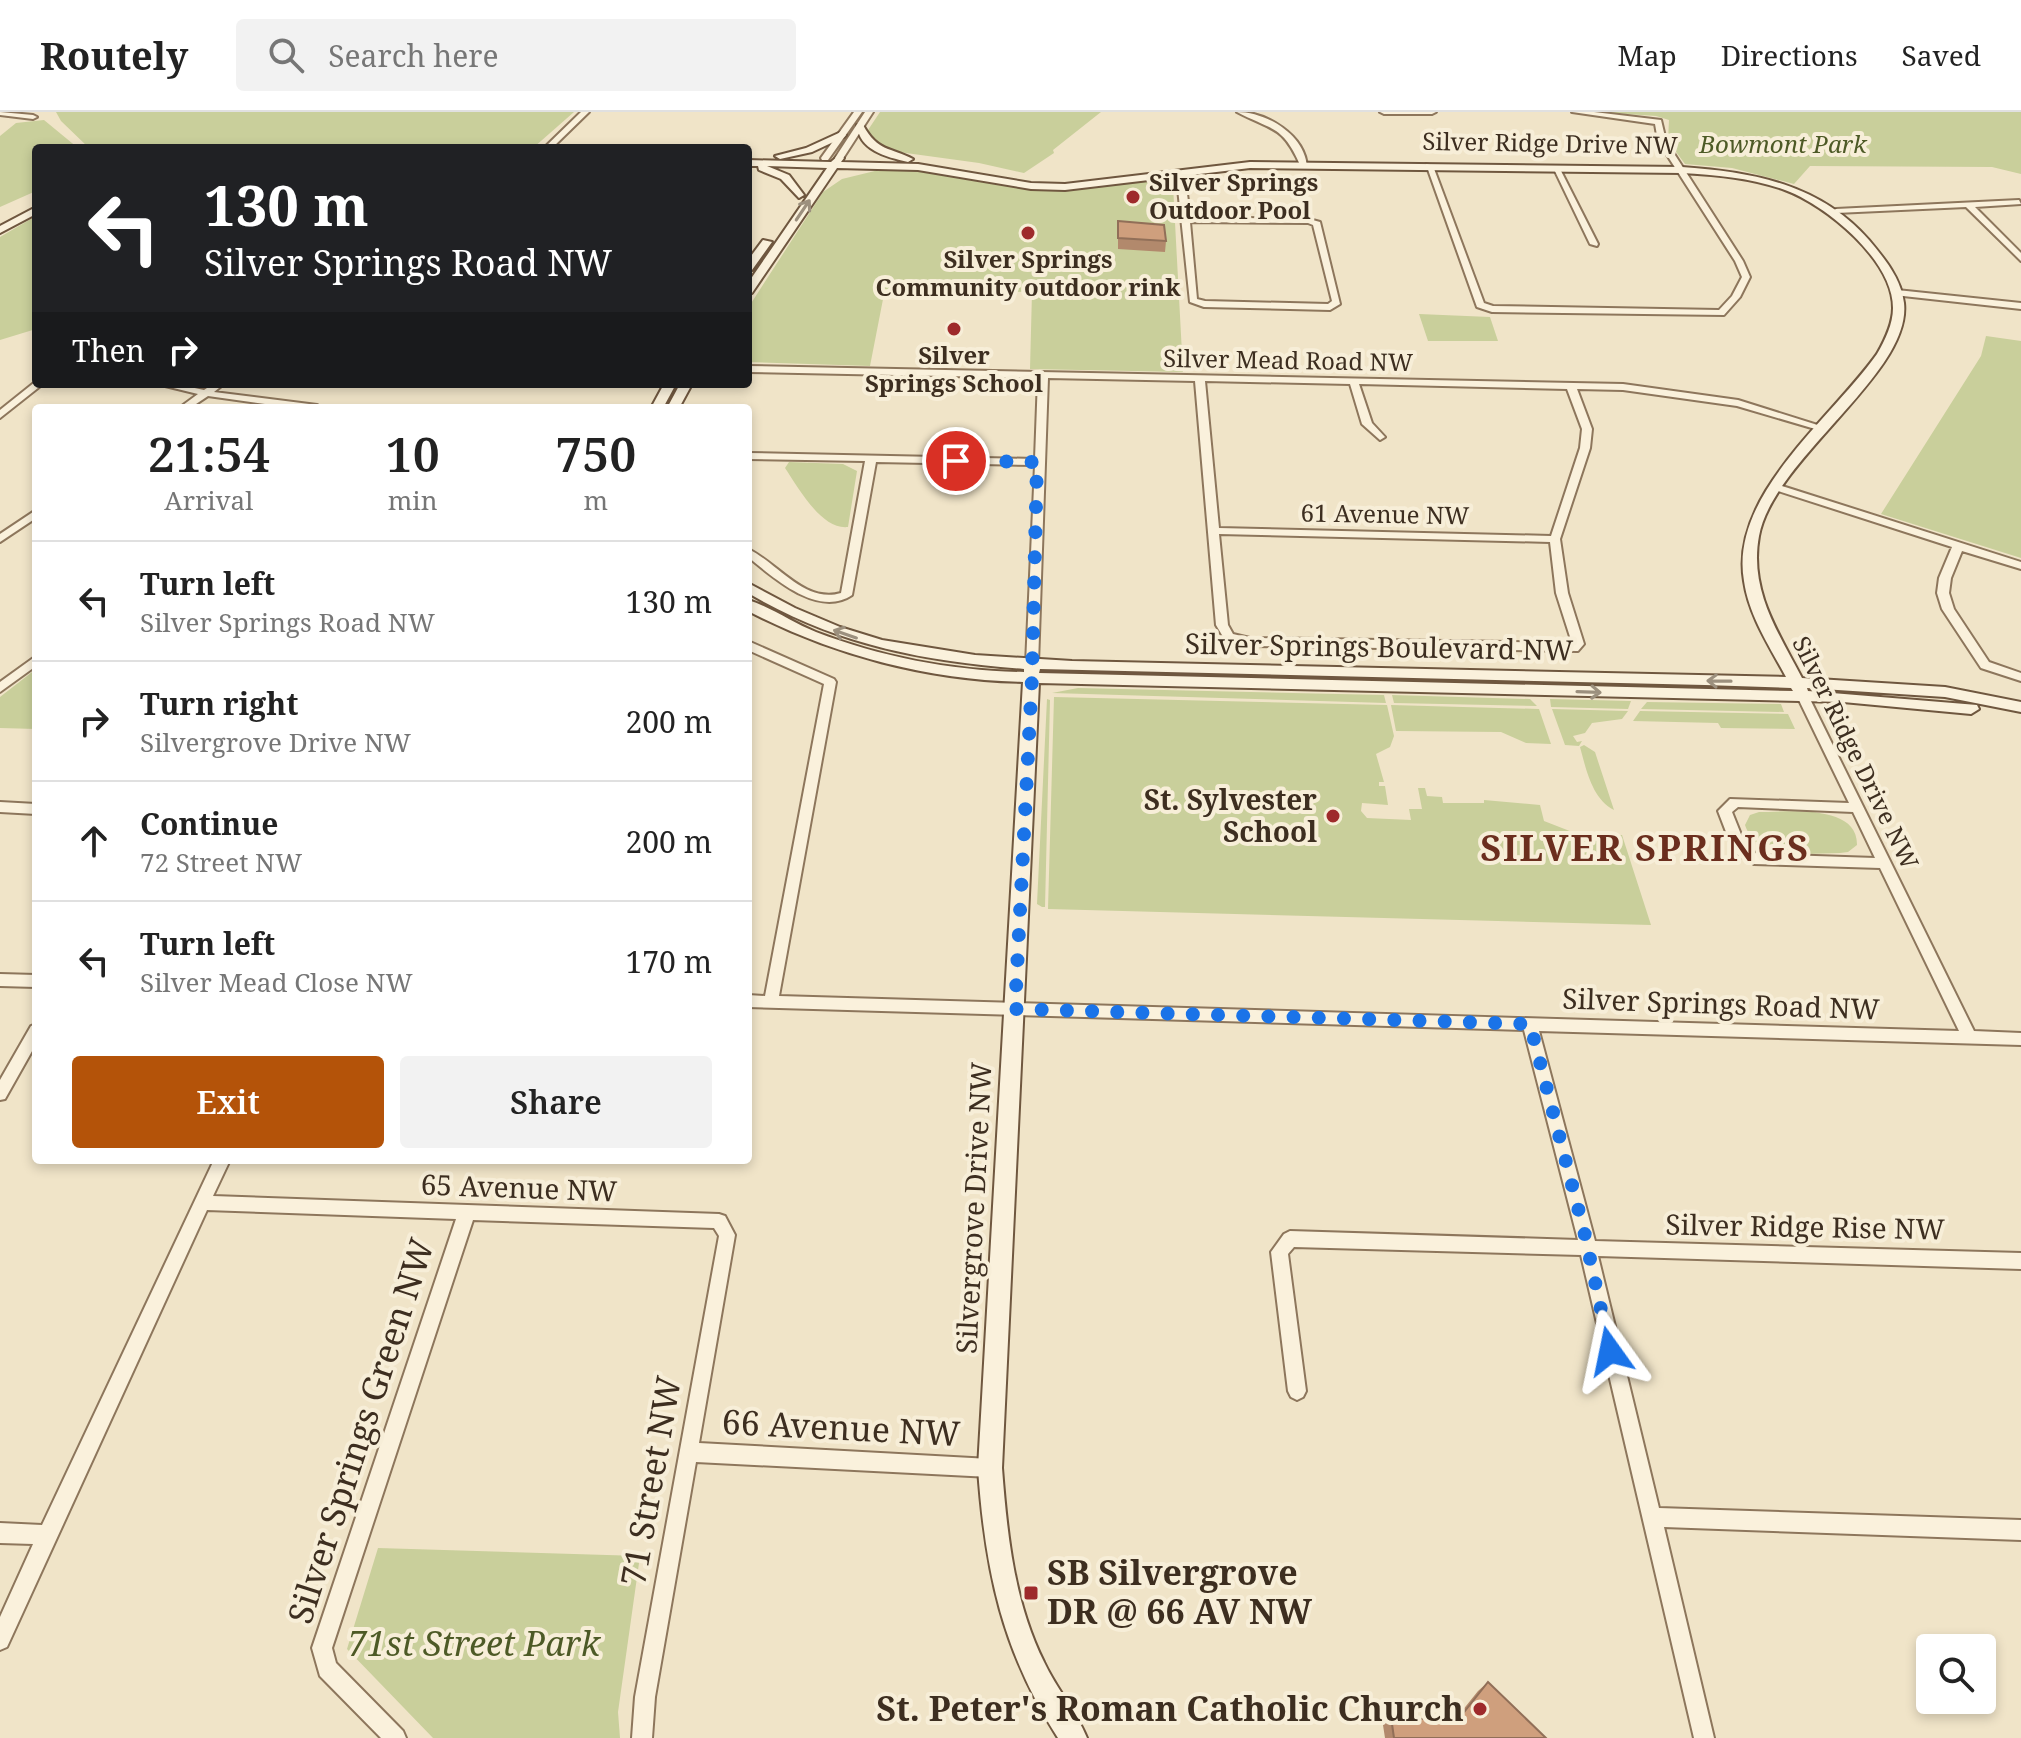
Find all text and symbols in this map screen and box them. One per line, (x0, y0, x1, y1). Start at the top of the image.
search box (236, 19, 796, 91)
text: Routely (40, 29, 188, 81)
icon: search (264, 33, 308, 77)
text: Search here (328, 35, 499, 76)
text: Map (1617, 36, 1677, 74)
text: Directions (1721, 36, 1858, 74)
text: Saved (1902, 36, 1981, 74)
street label: Silver Ridge Drive NW (1422, 124, 1678, 161)
park label: Bowmont Park (1698, 127, 1868, 160)
place label: Silver Springs Outdoor Pool (1149, 165, 1318, 226)
text: 130 m (204, 166, 369, 242)
icon: left (72, 176, 176, 280)
marker: Silver Springs Outdoor Pool (1124, 188, 1142, 206)
one-way arrow (795, 200, 811, 222)
marker: Silver Springs Community outdoor rink (1019, 224, 1037, 242)
text: Silver Springs Road NW (204, 238, 612, 287)
place label: Silver Springs Community outdoor rink (875, 242, 1181, 303)
marker: Silver Springs School (945, 320, 963, 338)
icon: right (161, 328, 205, 372)
text: Then (72, 330, 145, 371)
place label: Silver Springs School (865, 338, 1044, 399)
street label: Silver Mead Road NW (1163, 341, 1413, 378)
text: 21:54 (148, 421, 270, 486)
text: 10 (386, 421, 440, 486)
text: 750 (555, 421, 636, 486)
pin (922, 427, 990, 495)
icon: arrive (934, 439, 978, 483)
text: Arrival (164, 482, 253, 518)
text: min (388, 482, 437, 518)
text: m (584, 482, 608, 518)
street label: 61 Avenue NW (1300, 496, 1470, 531)
text: Turn left (140, 563, 275, 604)
icon: left (72, 579, 116, 623)
text: 130 m (626, 581, 712, 622)
text: Silver Springs Road NW (140, 604, 435, 640)
street label: Silver Springs Boulevard NW (1185, 624, 1574, 668)
one-way arrow (833, 625, 858, 640)
street label: Silver Ridge Drive NW (1786, 630, 1927, 874)
one-way arrow (1706, 673, 1733, 688)
text: Turn right (140, 683, 298, 724)
one-way arrow (1575, 684, 1602, 699)
icon: right (72, 699, 116, 743)
text: 200 m (626, 701, 712, 742)
text: Silvergrove Drive NW (140, 724, 411, 760)
place label: St. Sylvester School (1144, 780, 1317, 850)
text: Continue (140, 803, 278, 844)
marker: St. Sylvester School (1324, 807, 1342, 825)
icon: ahead (72, 819, 116, 863)
text: 200 m (626, 821, 712, 862)
district label: SILVER SPRINGS (1480, 823, 1810, 872)
text: 72 Street NW (140, 844, 302, 880)
text: Turn left (140, 923, 275, 964)
icon: left (72, 939, 116, 983)
text: 170 m (626, 941, 712, 982)
text: Silver Mead Close NW (140, 964, 413, 1000)
street label: Silver Springs Road NW (1562, 978, 1881, 1028)
button: Exit (72, 1056, 384, 1148)
button: Share (400, 1056, 712, 1148)
street label: Silvergrove Drive NW (946, 1061, 1000, 1355)
street label: 65 Avenue NW (420, 1165, 619, 1209)
street label: Silver Ridge Rise NW (1665, 1205, 1946, 1247)
street label: Silver Springs Green NW (276, 1232, 444, 1629)
position arrow (1568, 1309, 1652, 1393)
street label: 71 Street NW (609, 1372, 691, 1589)
street label: 66 Avenue NW (721, 1398, 962, 1456)
place label: SB Silvergrove DR @ 66 AV NW (1047, 1549, 1313, 1634)
marker: SB Silvergrove DR @ 66 AV NW (1022, 1584, 1040, 1602)
park label: 71st Street Park (348, 1620, 602, 1666)
map controls (1916, 1634, 1996, 1714)
button: search (1916, 1634, 1996, 1714)
place label: St. Peter's Roman Catholic Church (876, 1685, 1464, 1731)
marker: St. Peter's Roman Catholic Church (1471, 1700, 1489, 1718)

